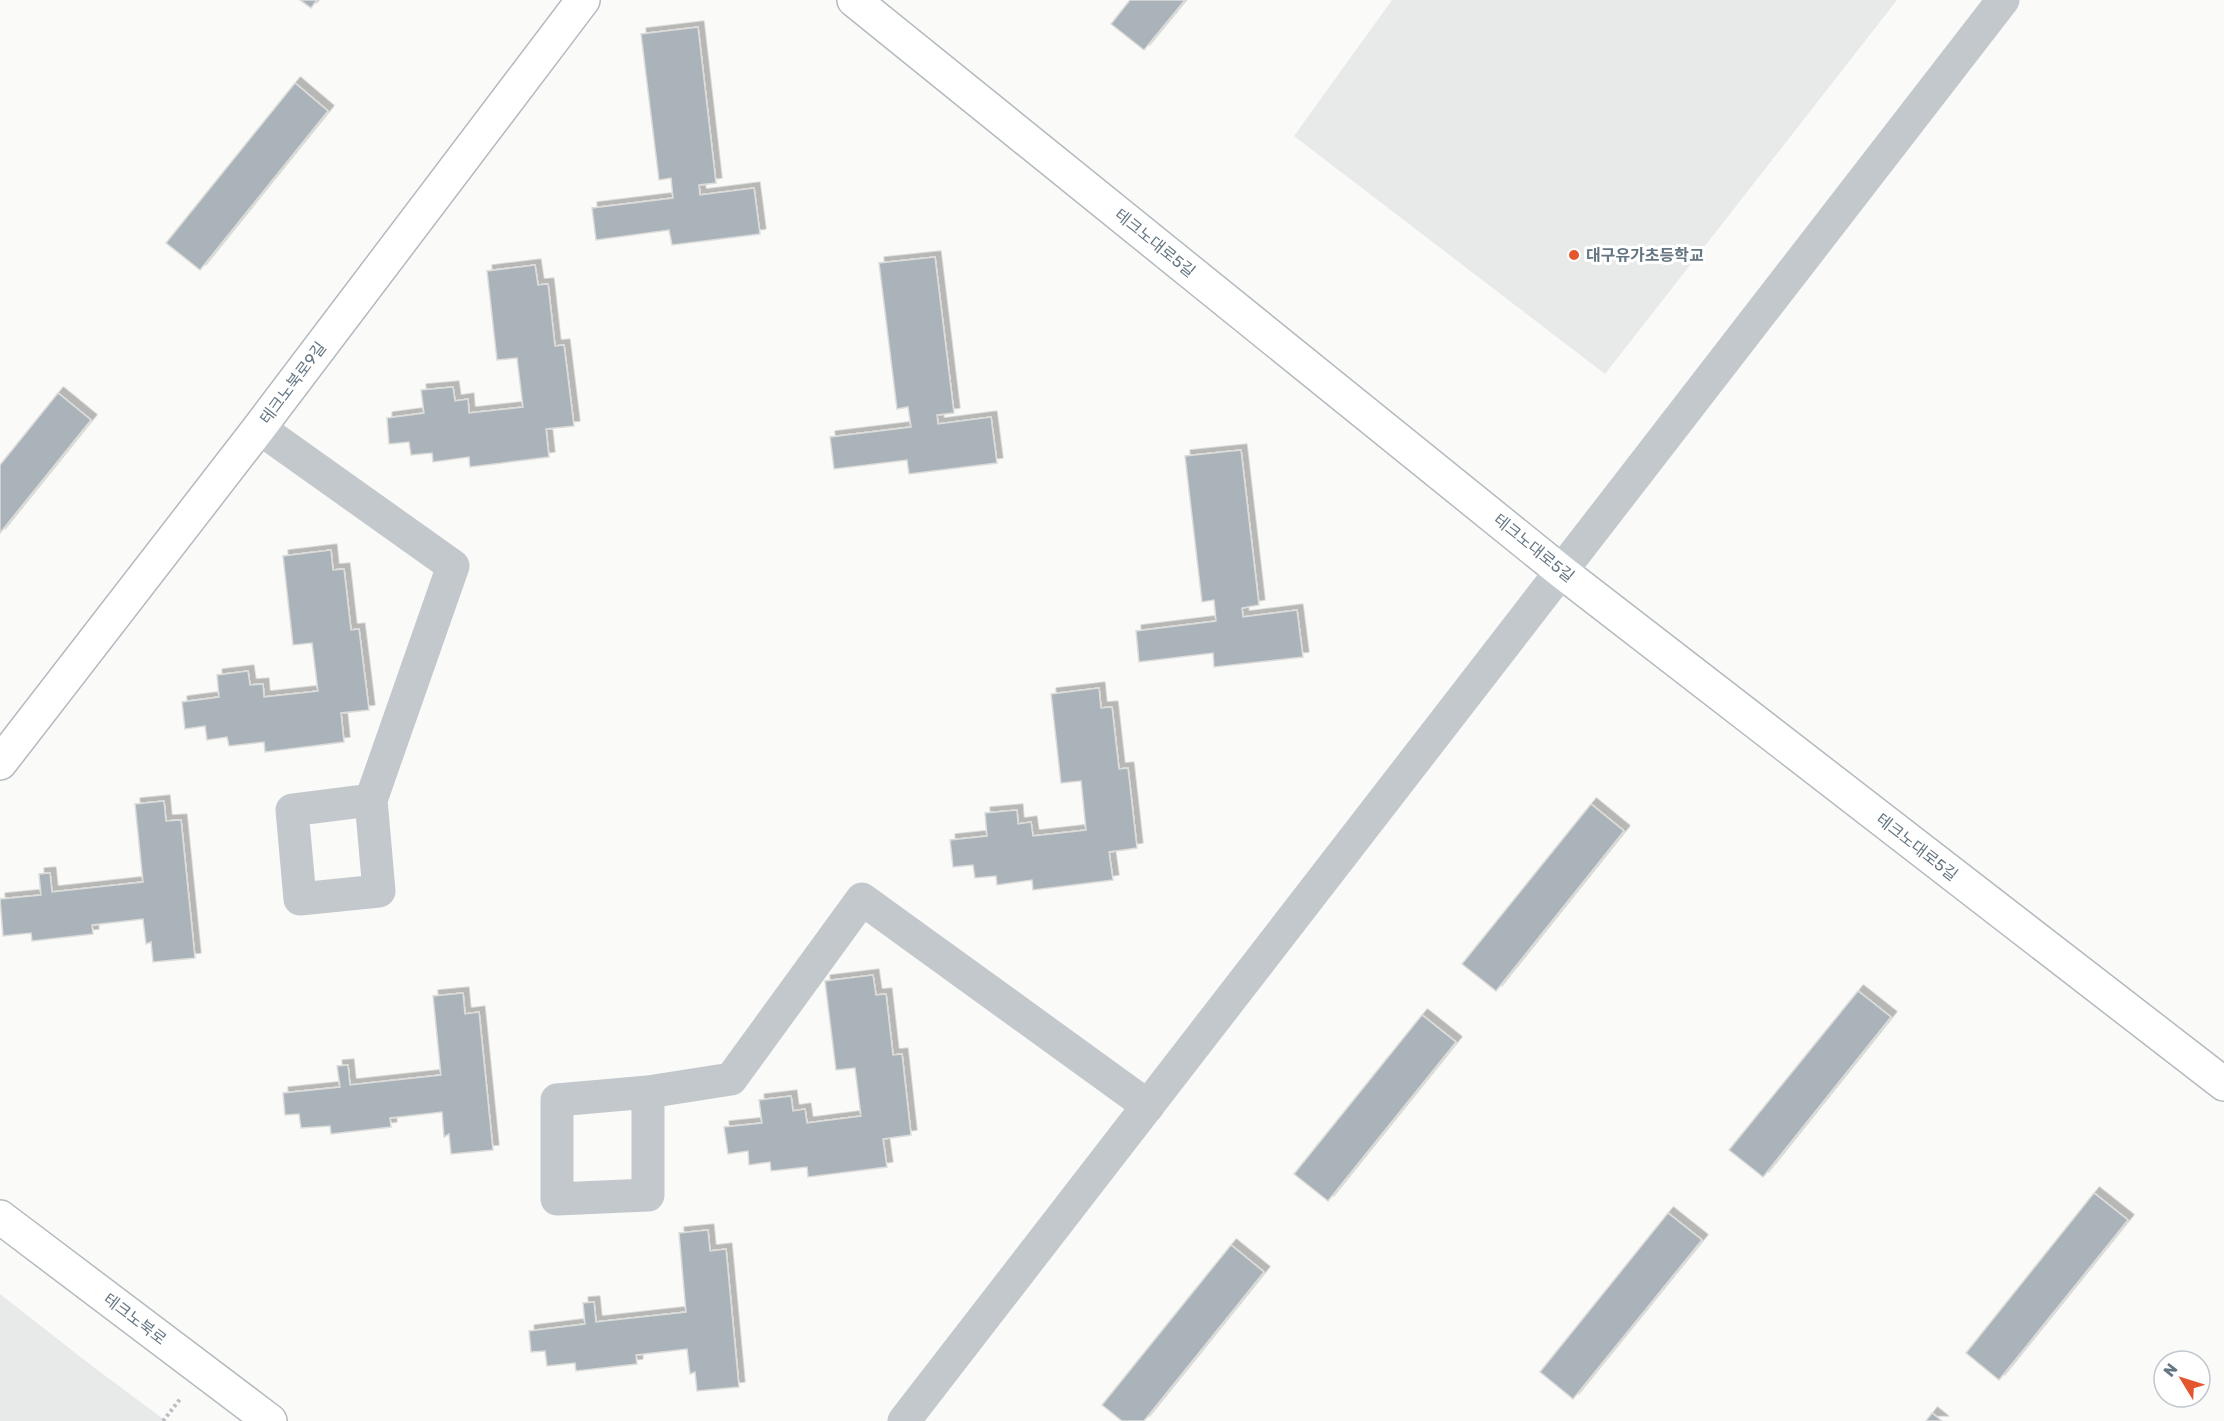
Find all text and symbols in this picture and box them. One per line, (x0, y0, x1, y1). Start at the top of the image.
street label: 테크노대로5길 (1111, 205, 1199, 281)
place label: 대구유가초등학교 (1586, 246, 1704, 265)
marker: 대구유가초등학교 (1567, 248, 1581, 262)
street label: 테크노북로9길 (256, 338, 330, 428)
street label: 테크노대로5길 (1490, 510, 1578, 586)
street label: 테크노대로5길 (1873, 809, 1961, 885)
street label: 테크노북로 (100, 1289, 170, 1349)
north arrow (2152, 1349, 2212, 1409)
text: N (2160, 1360, 2182, 1380)

